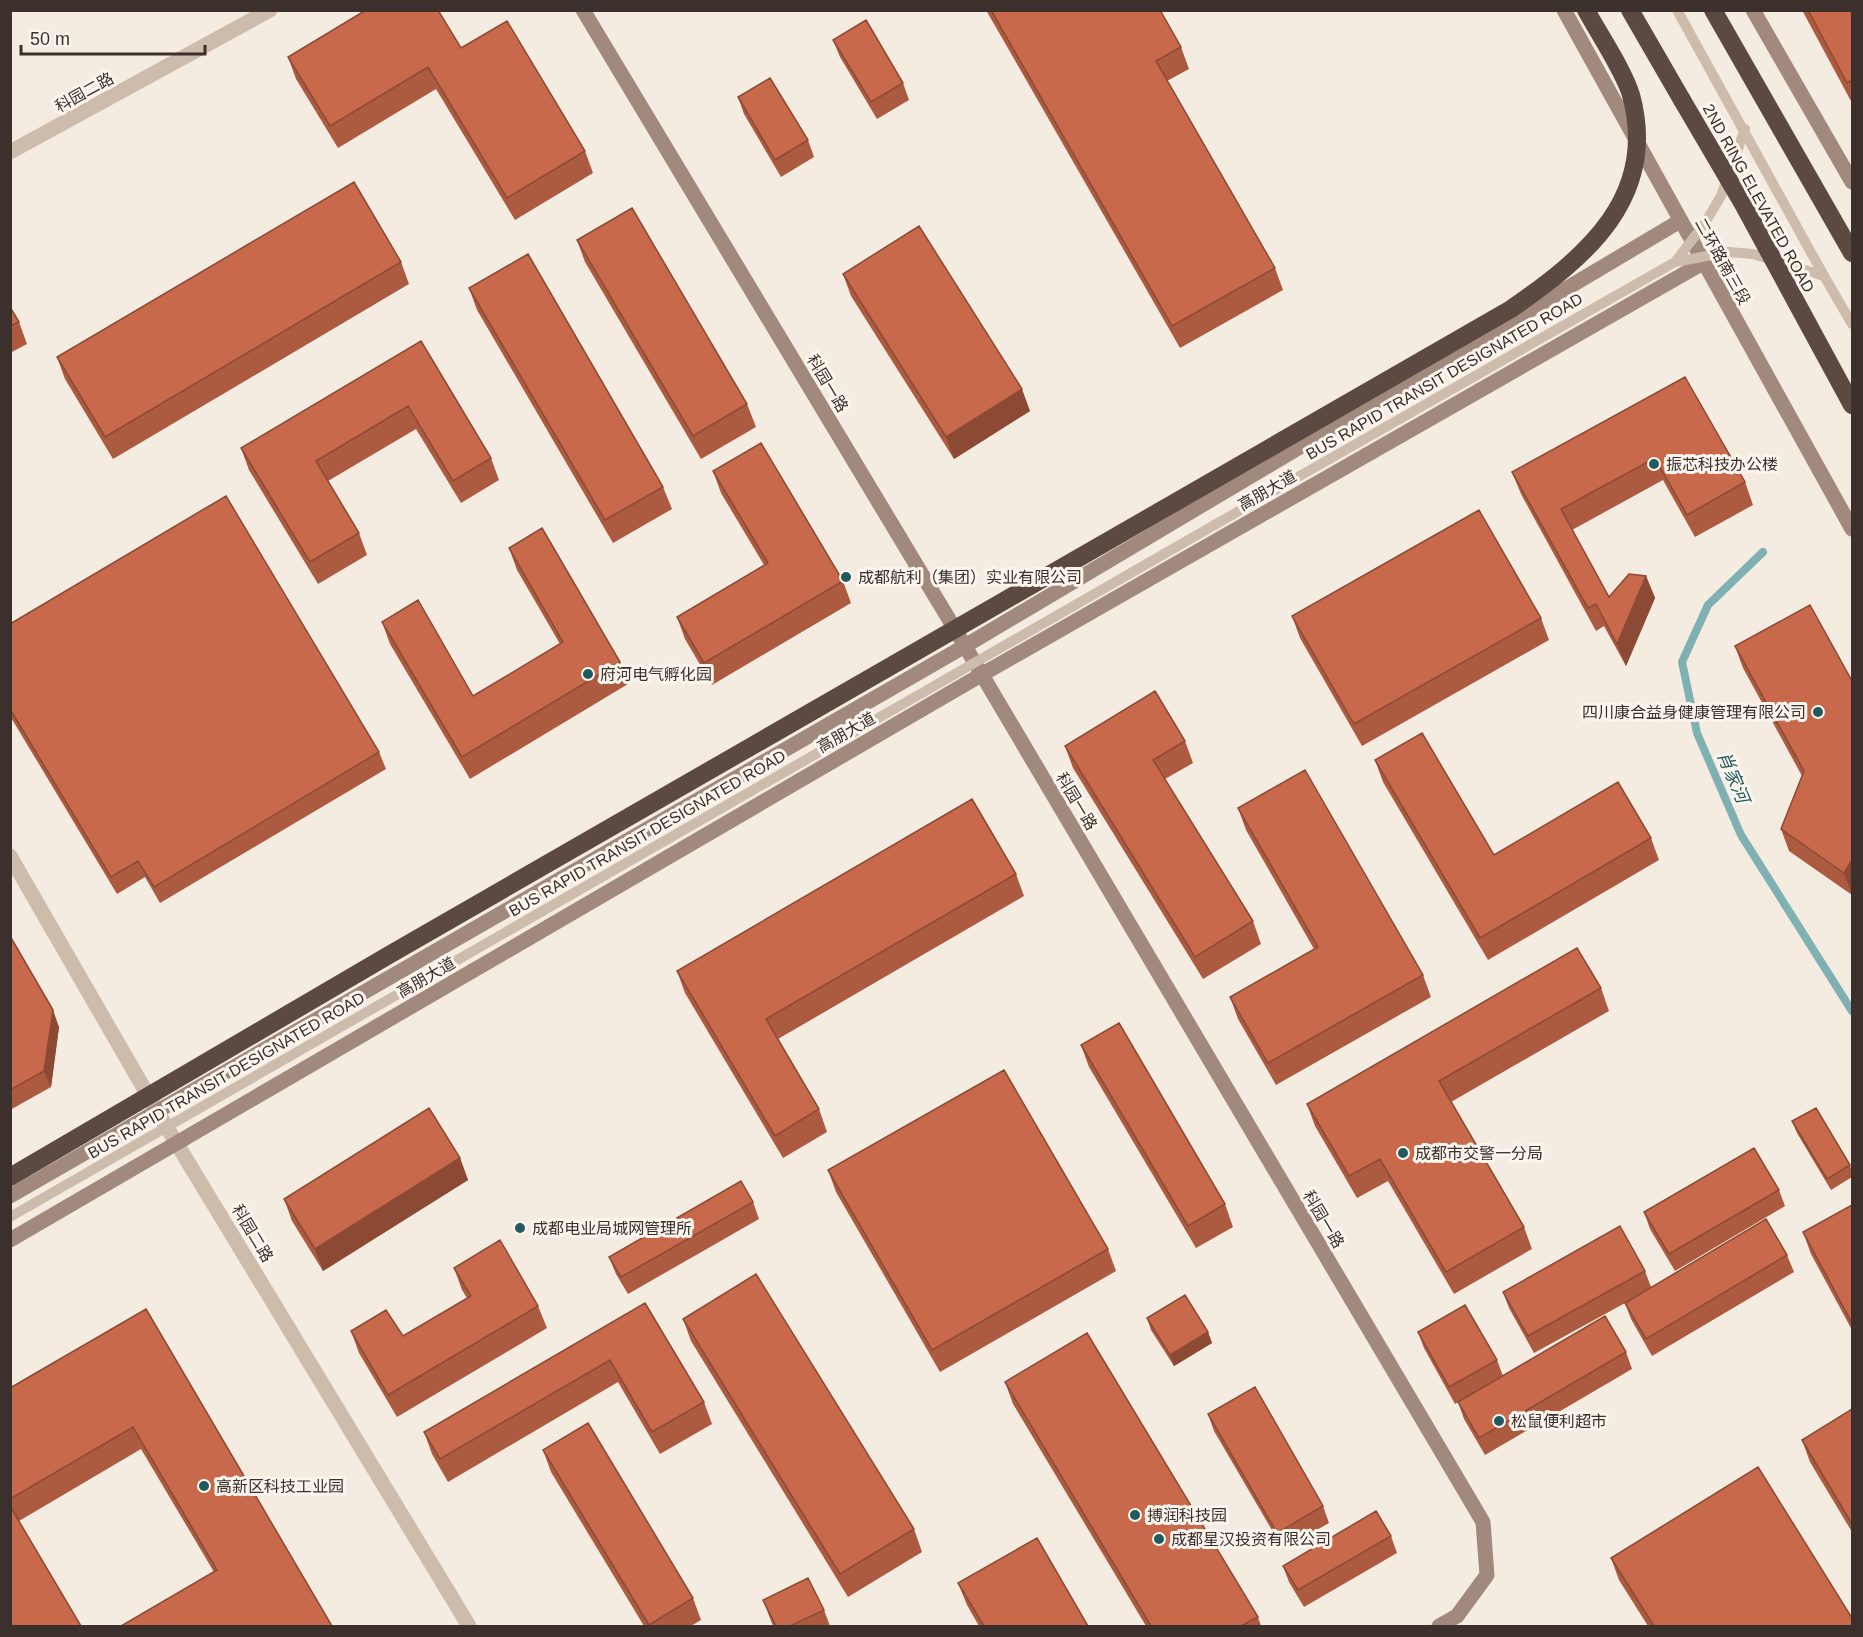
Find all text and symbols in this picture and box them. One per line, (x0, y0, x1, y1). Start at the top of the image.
scale bar (21, 18, 206, 56)
text: 50 m (30, 29, 70, 49)
street label: 科园二路 (52, 69, 116, 115)
street label: 2ND RING ELEVATED ROAD (1700, 101, 1818, 295)
street label: 二环路南三段 (1692, 215, 1753, 307)
street label: BUS RAPID TRANSIT DESIGNATED ROAD (1303, 290, 1586, 463)
street label: 科园一路 (804, 351, 851, 415)
place label: 振芯科技办公楼 (1666, 456, 1778, 473)
marker: 振芯科技办公楼 (1647, 457, 1661, 471)
street label: 高朋大道 (1235, 467, 1299, 514)
place label: 成都航利（集团）实业有限公司 (858, 569, 1082, 586)
marker: 成都航利（集团）实业有限公司 (839, 570, 853, 584)
place label: 府河电气孵化园 (600, 666, 712, 683)
marker: 府河电气孵化园 (581, 667, 595, 681)
place label: 四川康合益身健康管理有限公司 (1582, 704, 1806, 721)
marker: 四川康合益身健康管理有限公司 (1811, 705, 1825, 719)
street label: 高朋大道 (814, 709, 878, 756)
street label: BUS RAPID TRANSIT DESIGNATED ROAD (506, 747, 789, 920)
water label: 肖家河 (1713, 748, 1754, 809)
street label: 科园一路 (1053, 769, 1100, 833)
street label: 高朋大道 (394, 954, 458, 1001)
street label: BUS RAPID TRANSIT DESIGNATED ROAD (85, 989, 368, 1162)
place label: 成都市交警一分局 (1415, 1145, 1543, 1162)
marker: 成都市交警一分局 (1396, 1146, 1410, 1160)
street label: 科园一路 (1300, 1187, 1347, 1251)
street label: 科园二路 (229, 1201, 276, 1265)
place label: 成都电业局城网管理所 (532, 1220, 692, 1237)
marker: 成都电业局城网管理所 (513, 1221, 527, 1235)
place label: 松鼠便利超市 (1511, 1413, 1607, 1430)
marker: 松鼠便利超市 (1492, 1414, 1506, 1428)
place label: 高新区科技工业园 (216, 1478, 344, 1495)
marker: 高新区科技工业园 (197, 1479, 211, 1493)
place label: 搏润科技园 (1147, 1507, 1227, 1524)
marker: 搏润科技园 (1128, 1508, 1142, 1522)
place label: 成都星汉投资有限公司 (1171, 1531, 1331, 1548)
marker: 成都星汉投资有限公司 (1152, 1532, 1166, 1546)

